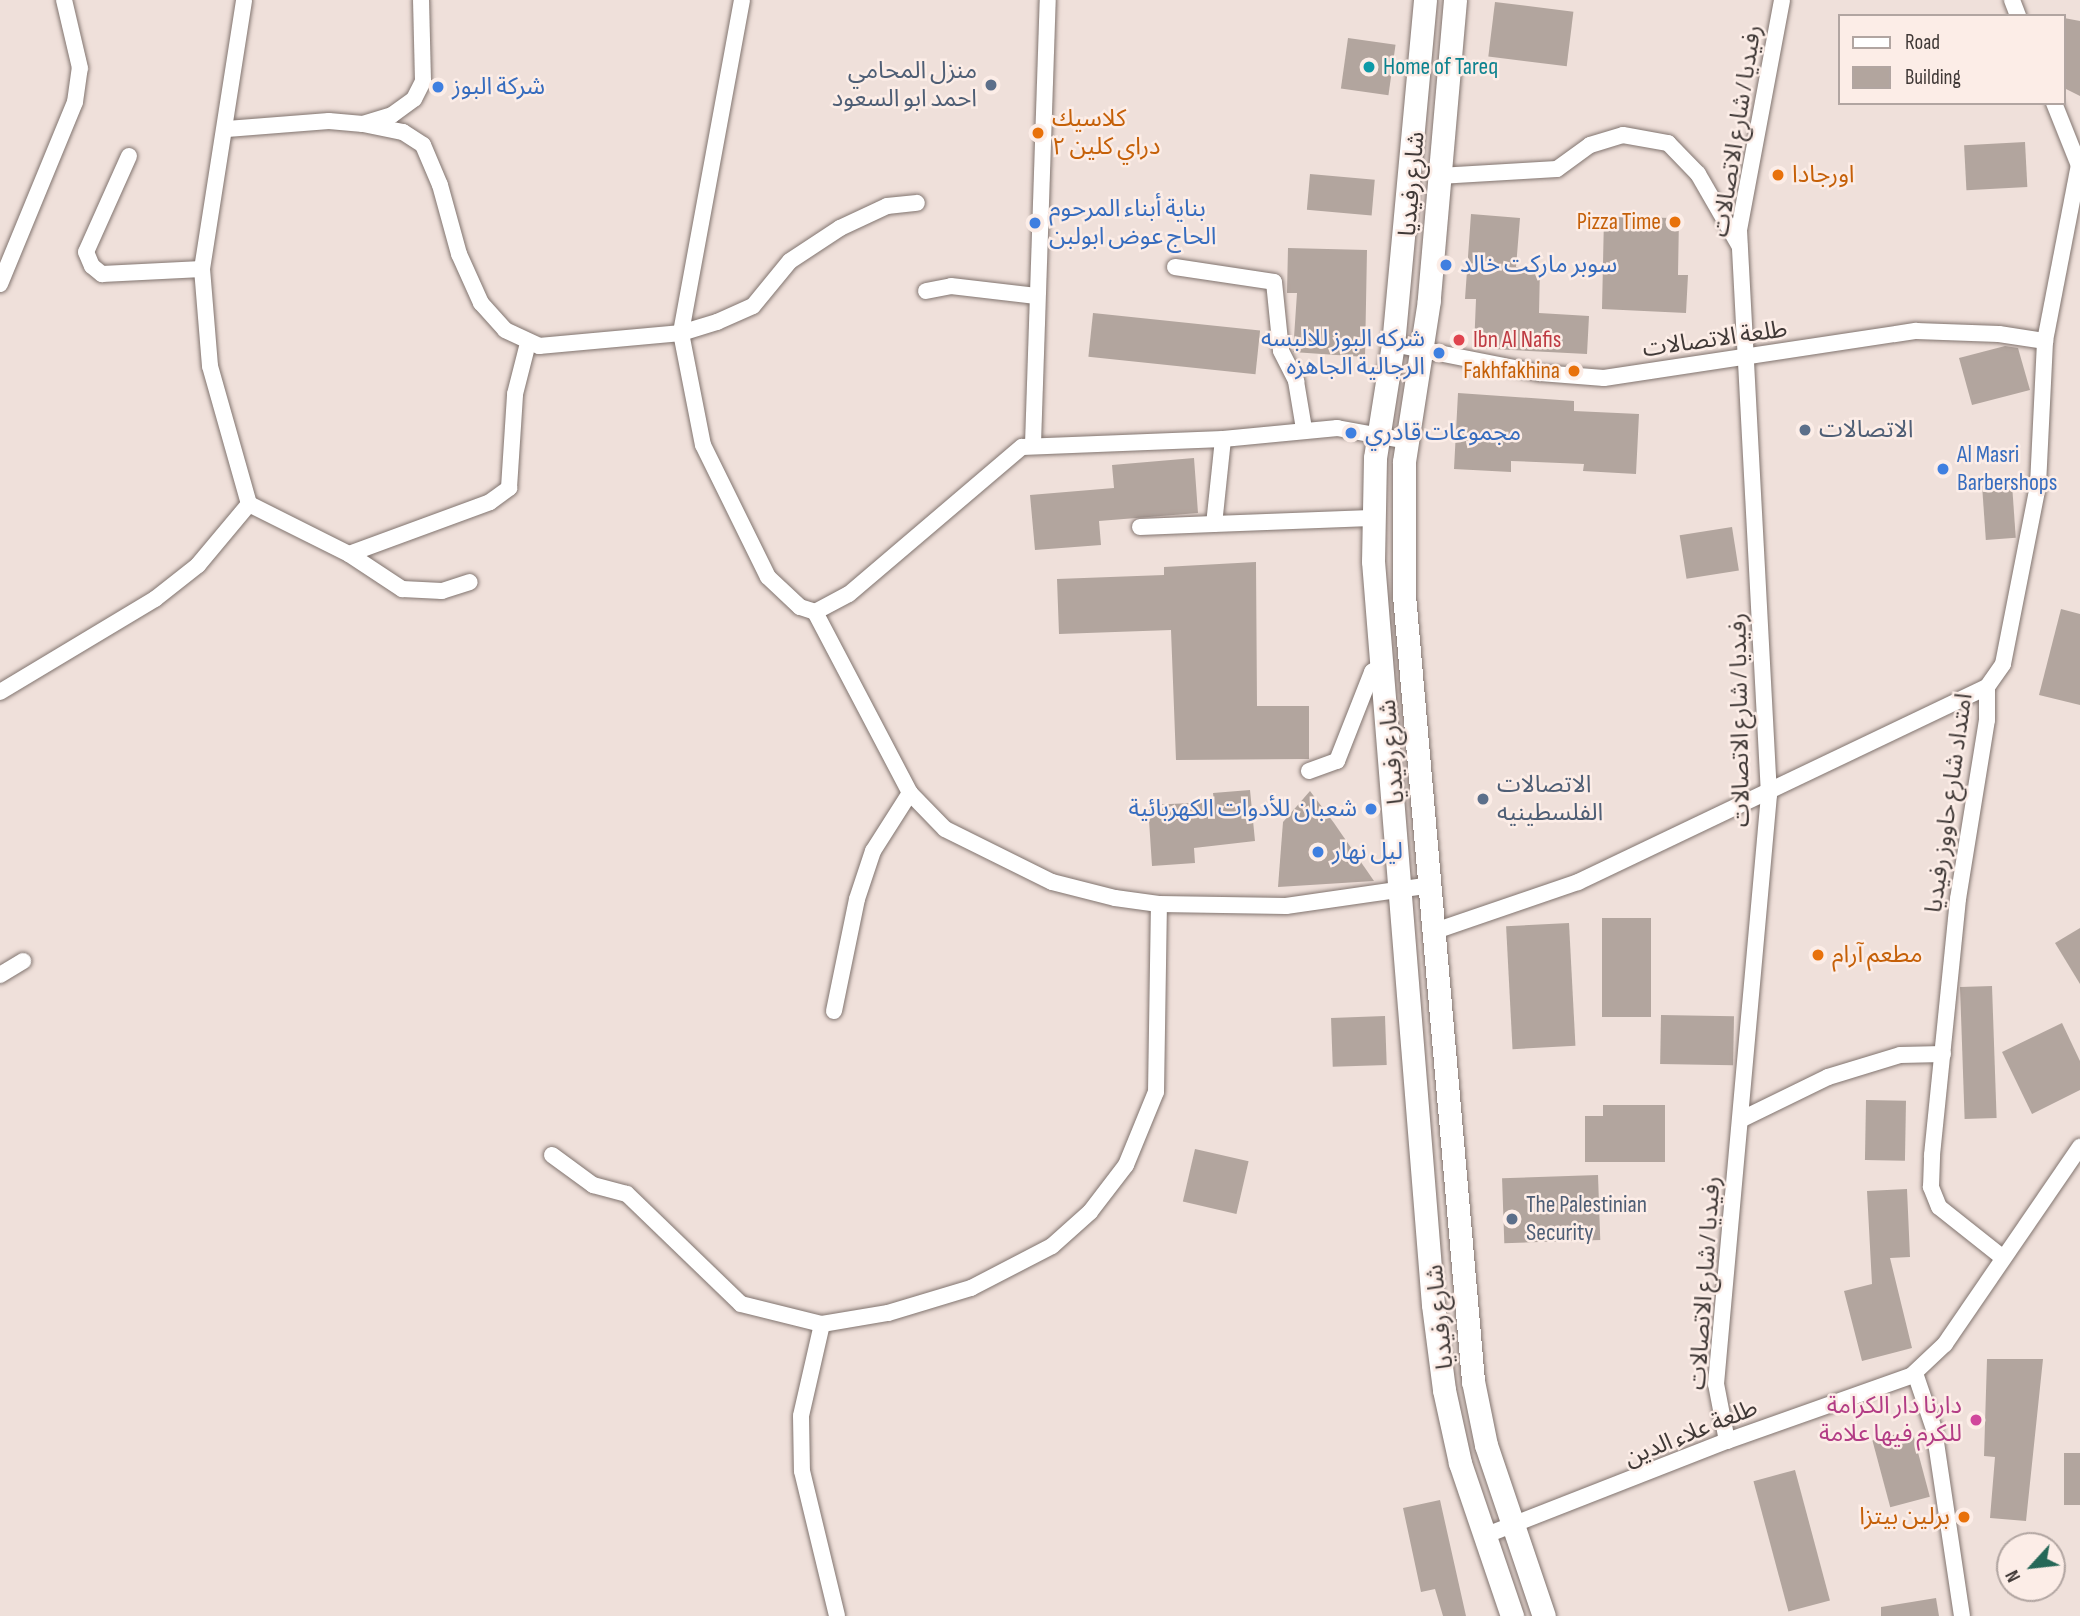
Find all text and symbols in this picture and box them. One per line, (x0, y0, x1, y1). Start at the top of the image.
legend (1839, 14, 2066, 105)
street label: رفيديا / شارع الاتصالات (1706, 23, 1768, 239)
text: Road (1905, 30, 1940, 55)
place label: Home of Tareq (1383, 53, 1498, 81)
place label: منزل المحامي احمد ابو السعود (832, 57, 977, 113)
marker: Home of Tareq (1361, 59, 1377, 75)
text: Building (1905, 65, 1961, 90)
place label: شركة البوز (452, 73, 545, 101)
marker: منزل المحامي احمد ابو السعود (983, 77, 999, 93)
marker: شركة البوز (430, 79, 446, 95)
place label: كلاسيك دراي كلين ٢ (1052, 105, 1161, 161)
marker: كلاسيك دراي كلين ٢ (1030, 125, 1046, 141)
street label: شارع رفيديا (1393, 130, 1431, 238)
place label: اورجادا (1792, 161, 1855, 189)
marker: اورجادا (1770, 167, 1786, 183)
place label: بناية أبناء المرحوم الحاج عوض ابولبن (1049, 195, 1216, 251)
place label: Pizza Time (1577, 208, 1661, 236)
marker: Pizza Time (1667, 214, 1683, 230)
marker: بناية أبناء المرحوم الحاج عوض ابولبن (1027, 215, 1043, 231)
place label: سوبر مارکت خالد (1460, 251, 1617, 279)
marker: سوبر مارکت خالد (1438, 257, 1454, 273)
street label: طلعة الاتصالات (1641, 315, 1789, 363)
place label: شركه البوز للالبسه الرجالية الجاهزه (1261, 325, 1425, 381)
place label: Ibn Al Nafis (1473, 326, 1561, 354)
marker: Ibn Al Nafis (1451, 332, 1467, 348)
marker: شركه البوز للالبسه الرجالية الجاهزه (1431, 345, 1447, 361)
place label: Fakhfakhina (1463, 357, 1560, 385)
marker: Fakhfakhina (1566, 363, 1582, 379)
place label: الاتصالات (1819, 416, 1913, 444)
place label: مجموعات قادري (1365, 419, 1521, 447)
marker: الاتصالات (1797, 422, 1813, 438)
marker: مجموعات قادري (1343, 425, 1359, 441)
place label: Al Masri Barbershops (1957, 441, 2057, 497)
marker: Al Masri Barbershops (1935, 461, 1951, 477)
street label: رفيديا / شارع الاتصالات (1724, 613, 1756, 827)
street label: امتداد شارع حاووز رفيديا (1919, 691, 1979, 915)
street label: شارع رفيديا (1373, 698, 1411, 806)
place label: الاتصالات الفلسطينيه (1497, 771, 1603, 827)
marker: الاتصالات الفلسطينيه (1475, 791, 1491, 807)
place label: شعبان للأدوات الكهربائية (1128, 795, 1357, 823)
marker: شعبان للأدوات الكهربائية (1363, 801, 1379, 817)
place label: ليل نهار (1332, 838, 1403, 866)
marker: ليل نهار (1310, 844, 1326, 860)
place label: مطعم آرام (1832, 941, 1923, 969)
marker: مطعم آرام (1810, 947, 1826, 963)
street label: رفيديا / شارع الاتصالات (1683, 1175, 1727, 1391)
place label: The Palestinian Security (1526, 1191, 1647, 1247)
marker: The Palestinian Security (1504, 1211, 1520, 1227)
street label: شارع رفيديا (1420, 1263, 1460, 1371)
place label: دارنا دار الكرامة للكرم فيها علامة (1819, 1392, 1962, 1448)
street label: طلعة علاء الدين (1620, 1393, 1762, 1473)
marker: دارنا دار الكرامة للكرم فيها علامة (1968, 1412, 1984, 1428)
place label: برلين بيتزا (1859, 1503, 1950, 1531)
marker: برلين بيتزا (1956, 1509, 1972, 1525)
north arrow (1996, 1532, 2066, 1602)
text: N (2001, 1566, 2026, 1586)

